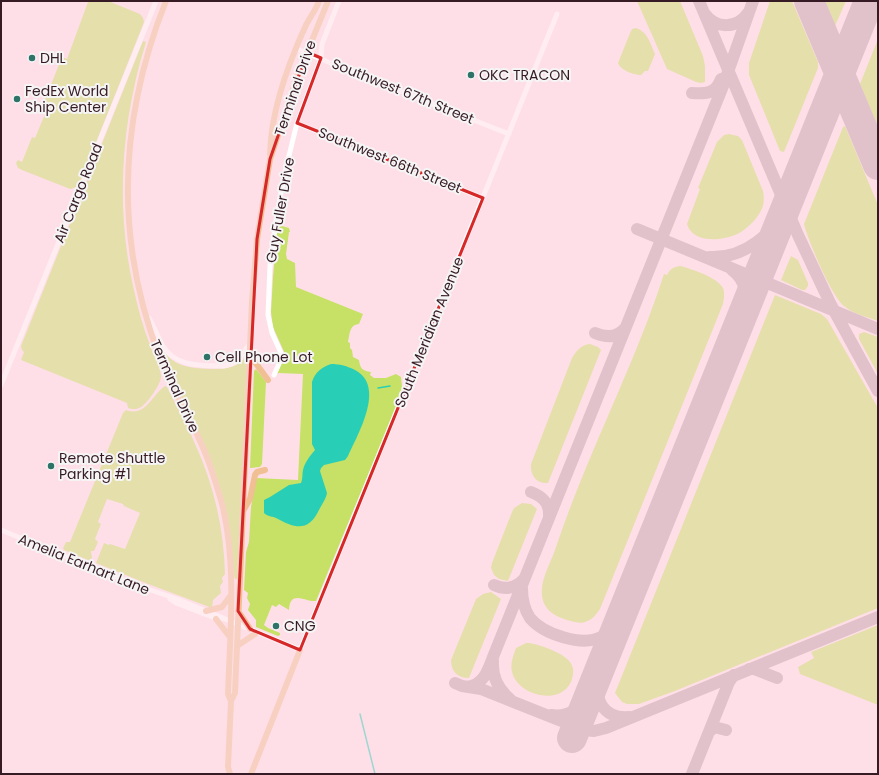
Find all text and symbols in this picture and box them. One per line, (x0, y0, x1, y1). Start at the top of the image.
street label: Terminal Drive (269, 37, 321, 139)
place label: DHL (40, 48, 66, 68)
marker: DHL (27, 53, 37, 63)
street label: Southwest 67th Street (329, 53, 477, 129)
place label: OKC TRACON (479, 65, 570, 85)
marker: OKC TRACON (466, 70, 476, 80)
place label: FedEx World Ship Center (25, 81, 109, 117)
marker: FedEx World Ship Center (12, 94, 22, 104)
street label: Southwest 66th Street (315, 122, 465, 198)
street label: Air Cargo Road (49, 140, 107, 246)
street label: Guy Fuller Drive (261, 155, 299, 264)
street label: South Meridian Avenue (390, 253, 469, 410)
street label: Terminal Drive (146, 336, 205, 436)
place label: Cell Phone Lot (215, 347, 313, 367)
marker: Cell Phone Lot (202, 352, 212, 362)
place label: Remote Shuttle Parking #1 (59, 448, 166, 484)
marker: Remote Shuttle Parking #1 (46, 461, 56, 471)
street label: Amelia Earhart Lane (15, 528, 153, 600)
place label: CNG (284, 616, 316, 636)
marker: CNG (271, 621, 281, 631)

